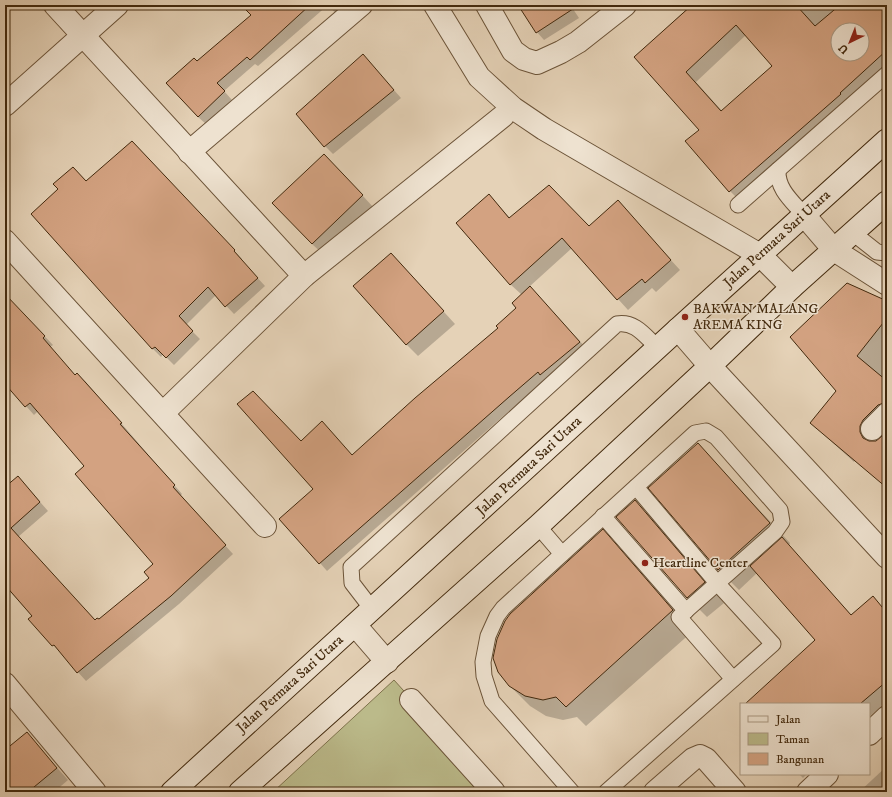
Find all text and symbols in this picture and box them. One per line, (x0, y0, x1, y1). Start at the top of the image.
north arrow (830, 22, 870, 62)
text: U (836, 40, 852, 57)
street label: Jalan Permata Sari Utara (718, 186, 834, 293)
place label: BAKWAN MALANG AREMA KING (693, 300, 819, 334)
marker: BAKWAN MALANG AREMA KING (680, 312, 690, 322)
street label: Jalan Permata Sari Utara (471, 412, 586, 521)
place label: Heartline Center (653, 554, 748, 572)
marker: Heartline Center (640, 558, 650, 568)
street label: Jalan Permata Sari Utara (231, 631, 347, 738)
legend (740, 703, 870, 775)
text: Jalan (775, 712, 801, 727)
text: Taman (776, 732, 810, 747)
text: Bangunan (776, 752, 825, 767)

